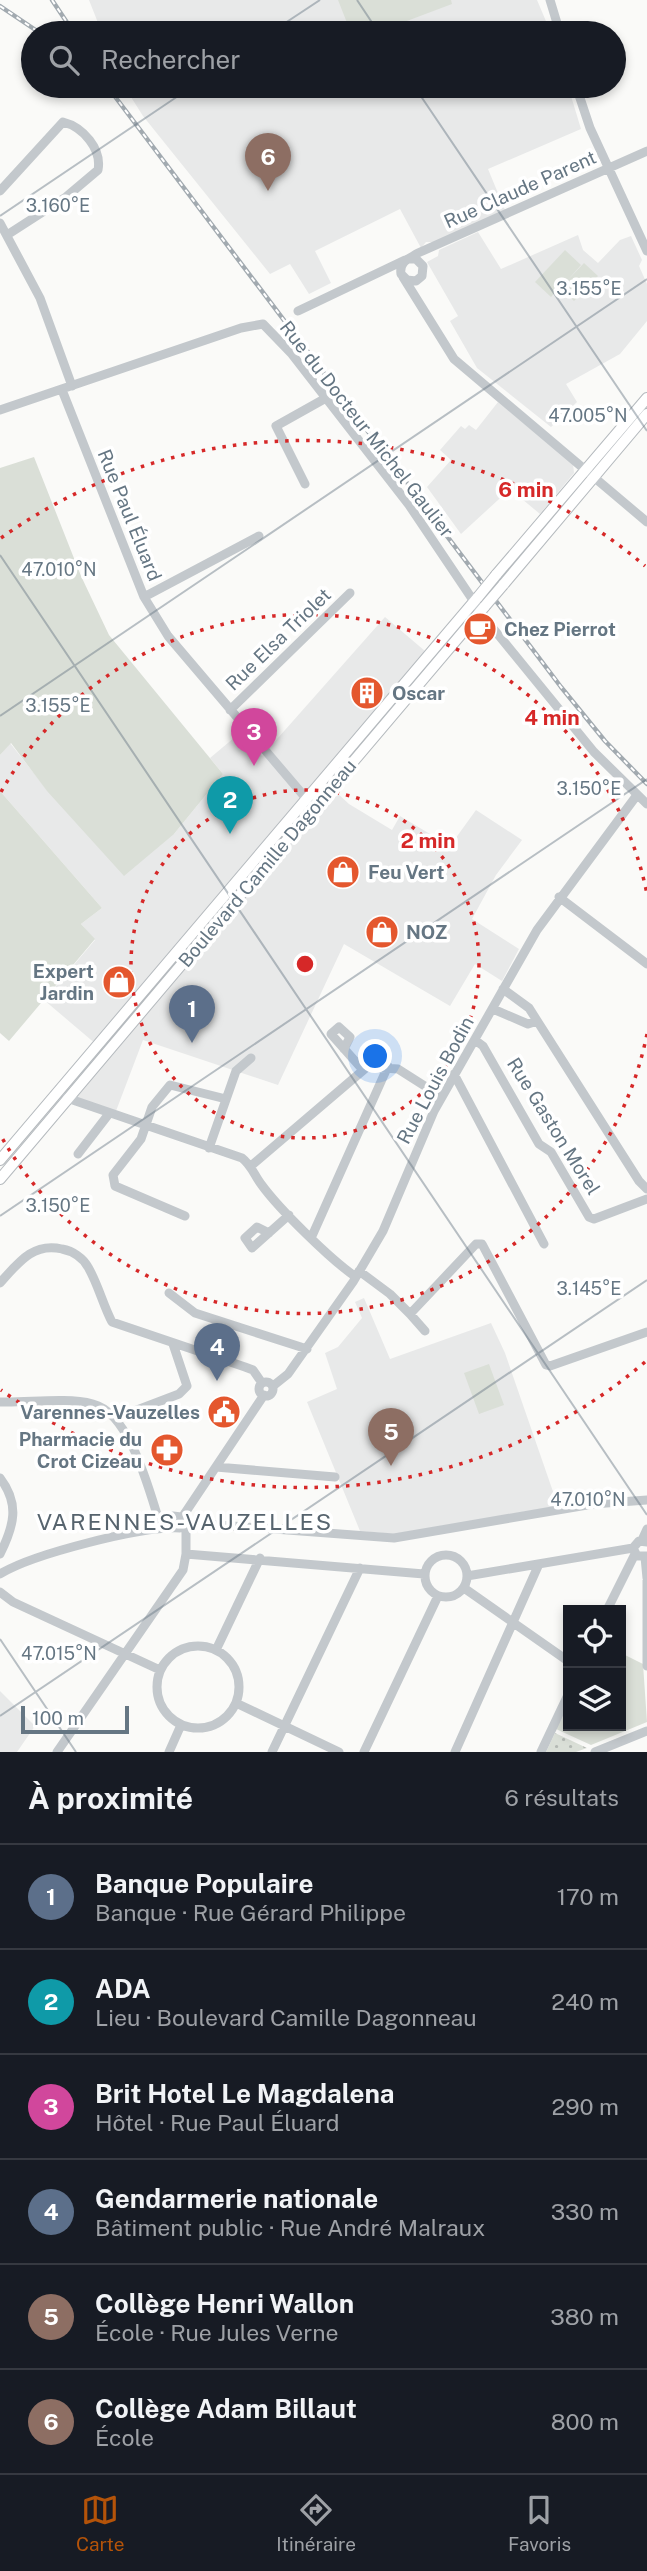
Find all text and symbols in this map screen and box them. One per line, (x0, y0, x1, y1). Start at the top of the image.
search box (21, 21, 626, 98)
icon: search (45, 41, 83, 79)
text: Rechercher (101, 44, 240, 75)
pin: 6 (245, 133, 291, 191)
street label: Rue Claude Parent (440, 146, 600, 232)
text: 3.160°E (26, 195, 90, 216)
text: 3.155°E (556, 278, 622, 299)
street label: Rue du Docteur Michel Gaulier (276, 316, 458, 542)
text: 47.005°N (548, 405, 628, 426)
street label: Rue Paul Éluard (94, 446, 166, 584)
text: 6 min (498, 477, 554, 502)
text: 47.010°N (21, 559, 97, 580)
street label: Rue Elsa Triolet (221, 583, 335, 695)
cafe icon: Chez Pierrot (461, 610, 499, 648)
place label: Chez Pierrot (504, 618, 616, 640)
building icon: Oscar (348, 674, 386, 712)
place label: Oscar (392, 682, 445, 704)
text: 3.155°E (25, 695, 91, 716)
text: 4 min (524, 705, 580, 730)
pin: 3 (231, 708, 277, 766)
street label: Boulevard Camille Dagonneau (174, 755, 360, 971)
pin: 2 (207, 776, 253, 834)
text: 3.150°E (557, 778, 621, 799)
text: 2 min (400, 828, 456, 853)
shop icon: Feu Vert (324, 853, 362, 891)
place label: Feu Vert (368, 861, 444, 883)
shop icon: NOZ (363, 913, 401, 951)
place label: NOZ (406, 921, 447, 943)
centre of rings (293, 952, 317, 976)
place label: Expert Jardin (33, 960, 94, 1004)
shop icon: Expert Jardin (100, 963, 138, 1001)
pin: 1 (169, 985, 215, 1043)
street label: Rue Louis Bodin (392, 1013, 478, 1147)
your location (358, 1039, 392, 1073)
street label: Rue Gaston Morel (503, 1053, 605, 1199)
text: 3.150°E (26, 1195, 90, 1216)
text: 3.145°E (557, 1278, 621, 1299)
pin: 4 (194, 1323, 240, 1381)
public building icon: Varennes-Vauzelles (205, 1393, 243, 1431)
place label: Varennes-Vauzelles (20, 1401, 200, 1423)
pin: 5 (368, 1408, 414, 1466)
place label: Pharmacie du Crot Cizeau (19, 1428, 142, 1472)
pharmacy icon: Pharmacie du Crot Cizeau (148, 1431, 186, 1469)
text: 47.010°N (550, 1489, 626, 1510)
district label: VARENNES-VAUZELLES (37, 1508, 333, 1535)
map controls (563, 1605, 626, 1731)
button: locate (563, 1605, 626, 1668)
text: 47.015°N (21, 1643, 97, 1664)
button: layers (563, 1668, 626, 1731)
scale bar (21, 1703, 130, 1735)
text: 100 m (32, 1707, 84, 1729)
text: À proximité (28, 1780, 193, 1816)
text: 6 résultats (504, 1784, 619, 1811)
text: Banque Populaire (95, 1868, 314, 1899)
text: 1 (46, 1883, 56, 1910)
text: 170 m (557, 1883, 619, 1910)
text: Banque · Rue Gérard Philippe (95, 1899, 406, 1926)
text: ADA (95, 1973, 151, 2004)
text: 2 (44, 1988, 58, 2015)
text: 240 m (551, 1988, 619, 2015)
text: Lieu · Boulevard Camille Dagonneau (95, 2004, 477, 2031)
text: Brit Hotel Le Magdalena (95, 2078, 395, 2109)
text: 3 (43, 2093, 59, 2120)
text: 290 m (552, 2093, 619, 2120)
text: Hôtel · Rue Paul Éluard (95, 2109, 339, 2136)
text: Gendarmerie nationale (95, 2183, 378, 2214)
text: 4 (43, 2198, 59, 2225)
text: 330 m (551, 2198, 619, 2225)
text: Bâtiment public · Rue André Malraux (95, 2214, 485, 2241)
text: Collège Henri Wallon (95, 2288, 354, 2319)
text: 5 (43, 2303, 59, 2330)
text: 380 m (550, 2303, 619, 2330)
text: École · Rue Jules Verne (95, 2319, 338, 2346)
text: Collège Adam Billaut (95, 2393, 357, 2424)
text: 6 (43, 2408, 59, 2435)
text: 800 m (551, 2408, 619, 2435)
text: École (95, 2424, 154, 2451)
tab: Carte (76, 2491, 124, 2555)
tab: Itinéraire (276, 2491, 356, 2555)
tab: Favoris (508, 2491, 571, 2555)

